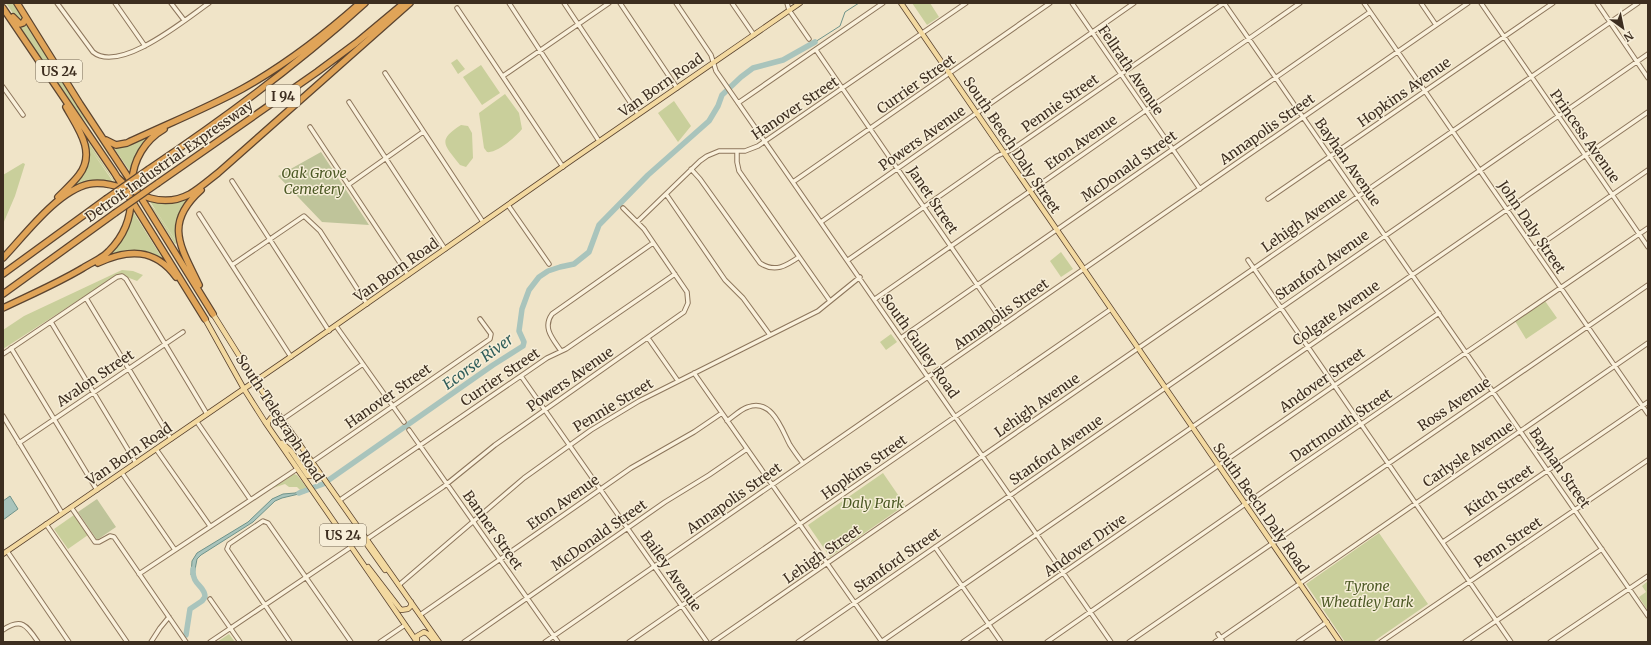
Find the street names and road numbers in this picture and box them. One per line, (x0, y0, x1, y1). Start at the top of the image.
street label: Fellrath Avenue (1094, 22, 1168, 118)
street label: Van Born Road (614, 49, 707, 121)
street label: Currier Street (873, 50, 959, 118)
street label: Hopkins Avenue (1354, 53, 1454, 131)
road number: US 24 (36, 60, 82, 82)
street label: Pennie Street (1018, 70, 1102, 136)
street label: Hanover Street (748, 72, 842, 144)
street label: South Beech Daly Street (959, 73, 1065, 217)
road number: I 94 (266, 85, 300, 107)
street label: Princess Avenue (1546, 86, 1624, 186)
street label: Annapolis Street (1215, 89, 1318, 169)
street label: Detroit Industrial Expressway (81, 95, 257, 226)
street label: Powers Avenue (875, 102, 969, 174)
street label: Eton Avenue (1042, 111, 1120, 173)
street label: Bayhan Avenue (1311, 115, 1385, 209)
street label: McDonald Street (1078, 126, 1181, 206)
street label: Janet Street (903, 162, 962, 238)
street label: John Daly Street (1494, 176, 1570, 277)
street label: Lehigh Avenue (1258, 184, 1350, 256)
street label: Stanford Avenue (1272, 226, 1372, 304)
street label: Van Born Road (349, 234, 442, 306)
street label: Annapolis Street (949, 274, 1052, 354)
street label: Colgate Avenue (1289, 276, 1383, 350)
street label: South Gulley Road (877, 290, 963, 402)
street label: Powers Avenue (523, 343, 617, 415)
street label: Andover Street (1275, 343, 1369, 417)
street label: Currier Street (457, 344, 544, 410)
street label: Avalon Street (52, 345, 138, 411)
street label: South Telegraph Road (232, 351, 328, 486)
street label: Hanover Street (342, 359, 435, 432)
street label: Lehigh Avenue (991, 369, 1083, 441)
street label: Ross Avenue (1414, 373, 1494, 435)
street label: Pennie Street (570, 374, 657, 436)
street label: Dartmouth Street (1287, 384, 1396, 466)
street label: Stanford Avenue (1006, 411, 1106, 489)
street label: Carlysle Avenue (1419, 417, 1517, 491)
street label: Van Born Road (82, 418, 176, 490)
street label: Bayhan Street (1526, 424, 1595, 512)
street label: Hopkins Street (818, 430, 911, 503)
street label: South Beech Daly Road (1209, 439, 1313, 577)
street label: Annapolis Street (682, 458, 785, 538)
street label: Kitch Street (1461, 460, 1537, 520)
street label: Eton Avenue (524, 471, 602, 533)
street label: Banner Street (459, 487, 527, 574)
street label: McDonald Street (548, 495, 651, 575)
street label: Andover Drive (1039, 510, 1130, 581)
street label: Penn Street (1471, 512, 1546, 571)
street label: Lehigh Street (780, 520, 865, 587)
street label: Stanford Street (850, 523, 944, 596)
road number: US 24 (320, 524, 366, 546)
street label: Bailey Avenue (637, 527, 705, 615)

